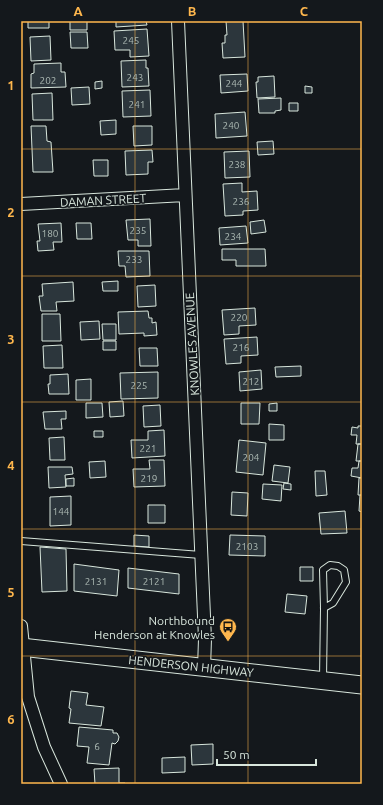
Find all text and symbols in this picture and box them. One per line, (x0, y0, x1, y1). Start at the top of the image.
text: A (73, 4, 83, 18)
text: B (188, 4, 197, 18)
text: C (300, 4, 309, 18)
house number: 245 (123, 35, 139, 46)
house number: 243 (127, 72, 143, 83)
house number: 202 (40, 75, 56, 86)
text: 1 (7, 78, 15, 92)
house number: 244 (226, 78, 243, 89)
house number: 241 (129, 99, 145, 110)
house number: 240 (223, 120, 240, 131)
house number: 238 (229, 159, 246, 170)
street label: DAMAN STREET (60, 191, 147, 209)
house number: 236 (233, 196, 250, 207)
text: 2 (7, 205, 15, 219)
house number: 235 (130, 225, 146, 236)
house number: 180 (42, 228, 59, 239)
house number: 234 (225, 231, 242, 242)
house number: 233 (126, 254, 142, 265)
street label: KNOWLES AVENUE (183, 292, 201, 396)
house number: 220 (231, 312, 248, 323)
text: 3 (7, 332, 15, 346)
house number: 216 (233, 342, 250, 353)
house number: 212 (243, 376, 259, 387)
house number: 225 (131, 380, 147, 391)
house number: 221 (140, 443, 156, 454)
house number: 204 (243, 452, 260, 463)
text: 4 (7, 458, 15, 472)
house number: 219 (141, 473, 157, 484)
house number: 144 (53, 506, 70, 517)
house number: 2103 (236, 541, 258, 552)
house number: 2131 (85, 576, 107, 587)
house number: 2121 (143, 576, 165, 587)
text: 5 (7, 585, 15, 599)
place label: Northbound Henderson at Knowles (94, 614, 215, 641)
bus stop icon: Northbound Henderson at Knowles (218, 617, 238, 642)
street label: HENDERSON HIGHWAY (128, 653, 254, 679)
text: 6 (7, 712, 15, 726)
house number: 6 (94, 741, 100, 752)
scale bar (217, 741, 316, 767)
text: 50 m (223, 748, 250, 761)

